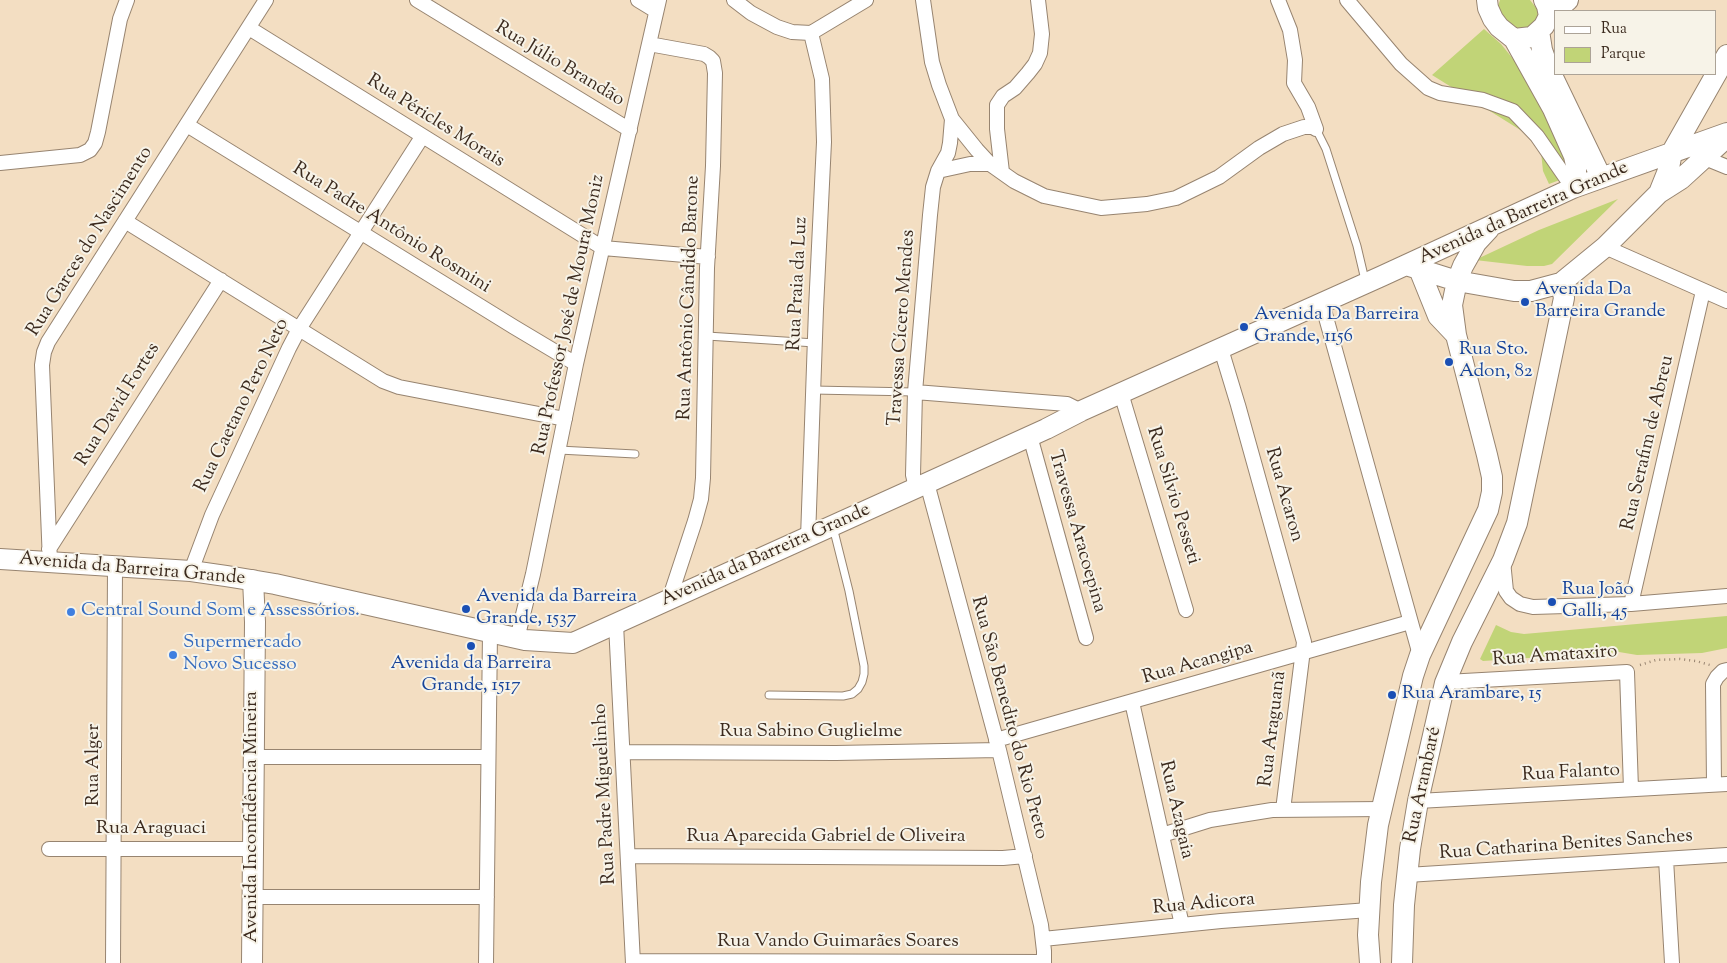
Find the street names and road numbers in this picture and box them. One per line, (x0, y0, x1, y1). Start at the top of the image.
street label: Rua Júlio Brandão (490, 17, 628, 113)
street label: Rua Péricles Morais (362, 70, 508, 174)
street label: Rua Garces do Nascimento (23, 143, 159, 341)
street label: Avenida da Barreira Grande (1416, 157, 1632, 271)
street label: Rua Padre Antônio Rosmini (288, 159, 494, 299)
street label: Rua Professor José de Moura Moniz (529, 173, 611, 457)
street label: Rua Antônio Cândido Barone (674, 175, 706, 421)
street label: Rua Praia da Luz (784, 216, 814, 352)
street label: Travessa Cícero Mendes (885, 229, 921, 427)
street label: Rua Caetano Pero Neto (191, 315, 295, 497)
street label: Rua David Fortes (72, 339, 166, 471)
street label: Rua Serafim de Abreu (1618, 353, 1680, 533)
street label: Rua Silvio Pesseti (1140, 424, 1204, 568)
street label: Rua Acaron (1259, 445, 1307, 545)
street label: Travessa Aracoepina (1042, 448, 1110, 616)
street label: Avenida da Barreira Grande (658, 499, 874, 613)
street label: Avenida da Barreira Grande (18, 549, 246, 591)
street label: Rua São Benedito do Rio Preto (965, 594, 1051, 842)
street label: Rua Acangipa (1140, 637, 1256, 691)
street label: Rua Amataxiro (1492, 641, 1618, 673)
street label: Rua Araguanã (1256, 670, 1292, 788)
street label: Avenida Inconfidência Mineira (242, 691, 264, 943)
street label: Rua Padre Miguelinho (590, 703, 622, 885)
street label: Rua Sabino Guglielme (720, 722, 902, 744)
street label: Rua Alger (84, 724, 106, 806)
street label: Rua Arambaré (1401, 725, 1447, 845)
street label: Rua Azagaia (1153, 759, 1197, 861)
street label: Rua Falanto (1522, 760, 1620, 788)
street label: Rua Araguaci (96, 819, 206, 841)
street label: Rua Catharina Benites Sanches (1438, 826, 1694, 866)
street label: Rua Aparecida Gabriel de Oliveira (686, 827, 966, 849)
street label: Rua Adicora (1152, 889, 1256, 921)
street label: Rua Vando Guimarães Soares (717, 932, 959, 954)

